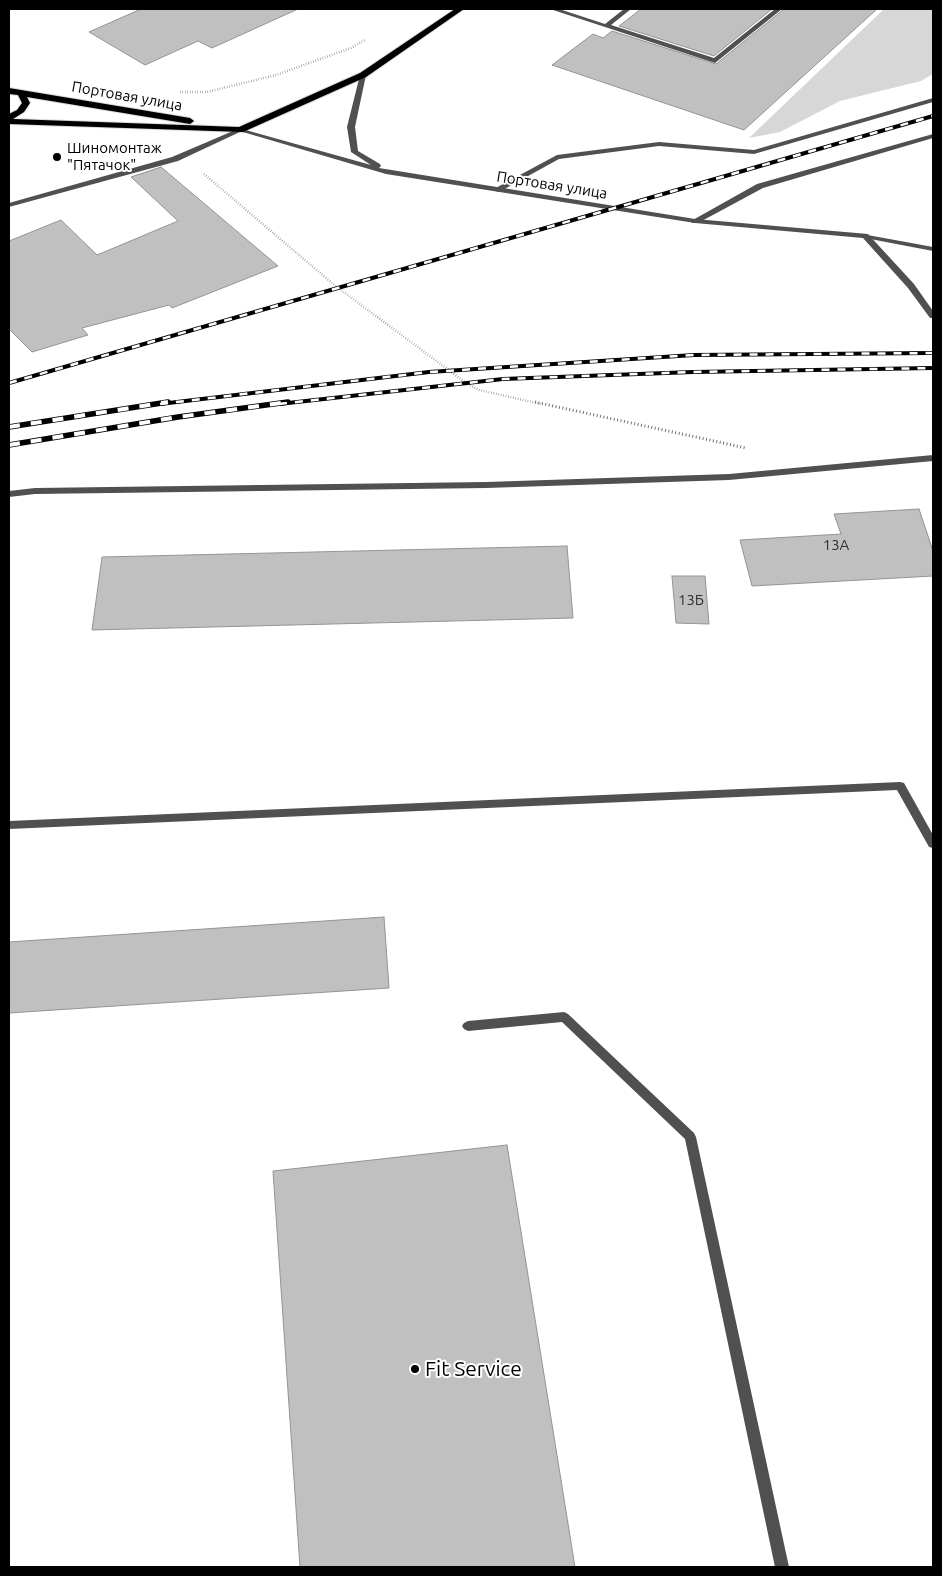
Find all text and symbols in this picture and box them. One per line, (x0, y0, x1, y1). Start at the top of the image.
street label: Портовая улица (70, 77, 184, 115)
place label: Шиномонтаж "Пятачок" (67, 139, 162, 174)
marker: Шиномонтаж "Пятачок" (51, 151, 63, 163)
street label: Портовая улица (495, 167, 609, 203)
house number: 13А (823, 536, 849, 554)
house number: 13Б (678, 591, 704, 609)
place label: Fit Service (425, 1356, 522, 1382)
marker: Fit Service (409, 1363, 421, 1375)

